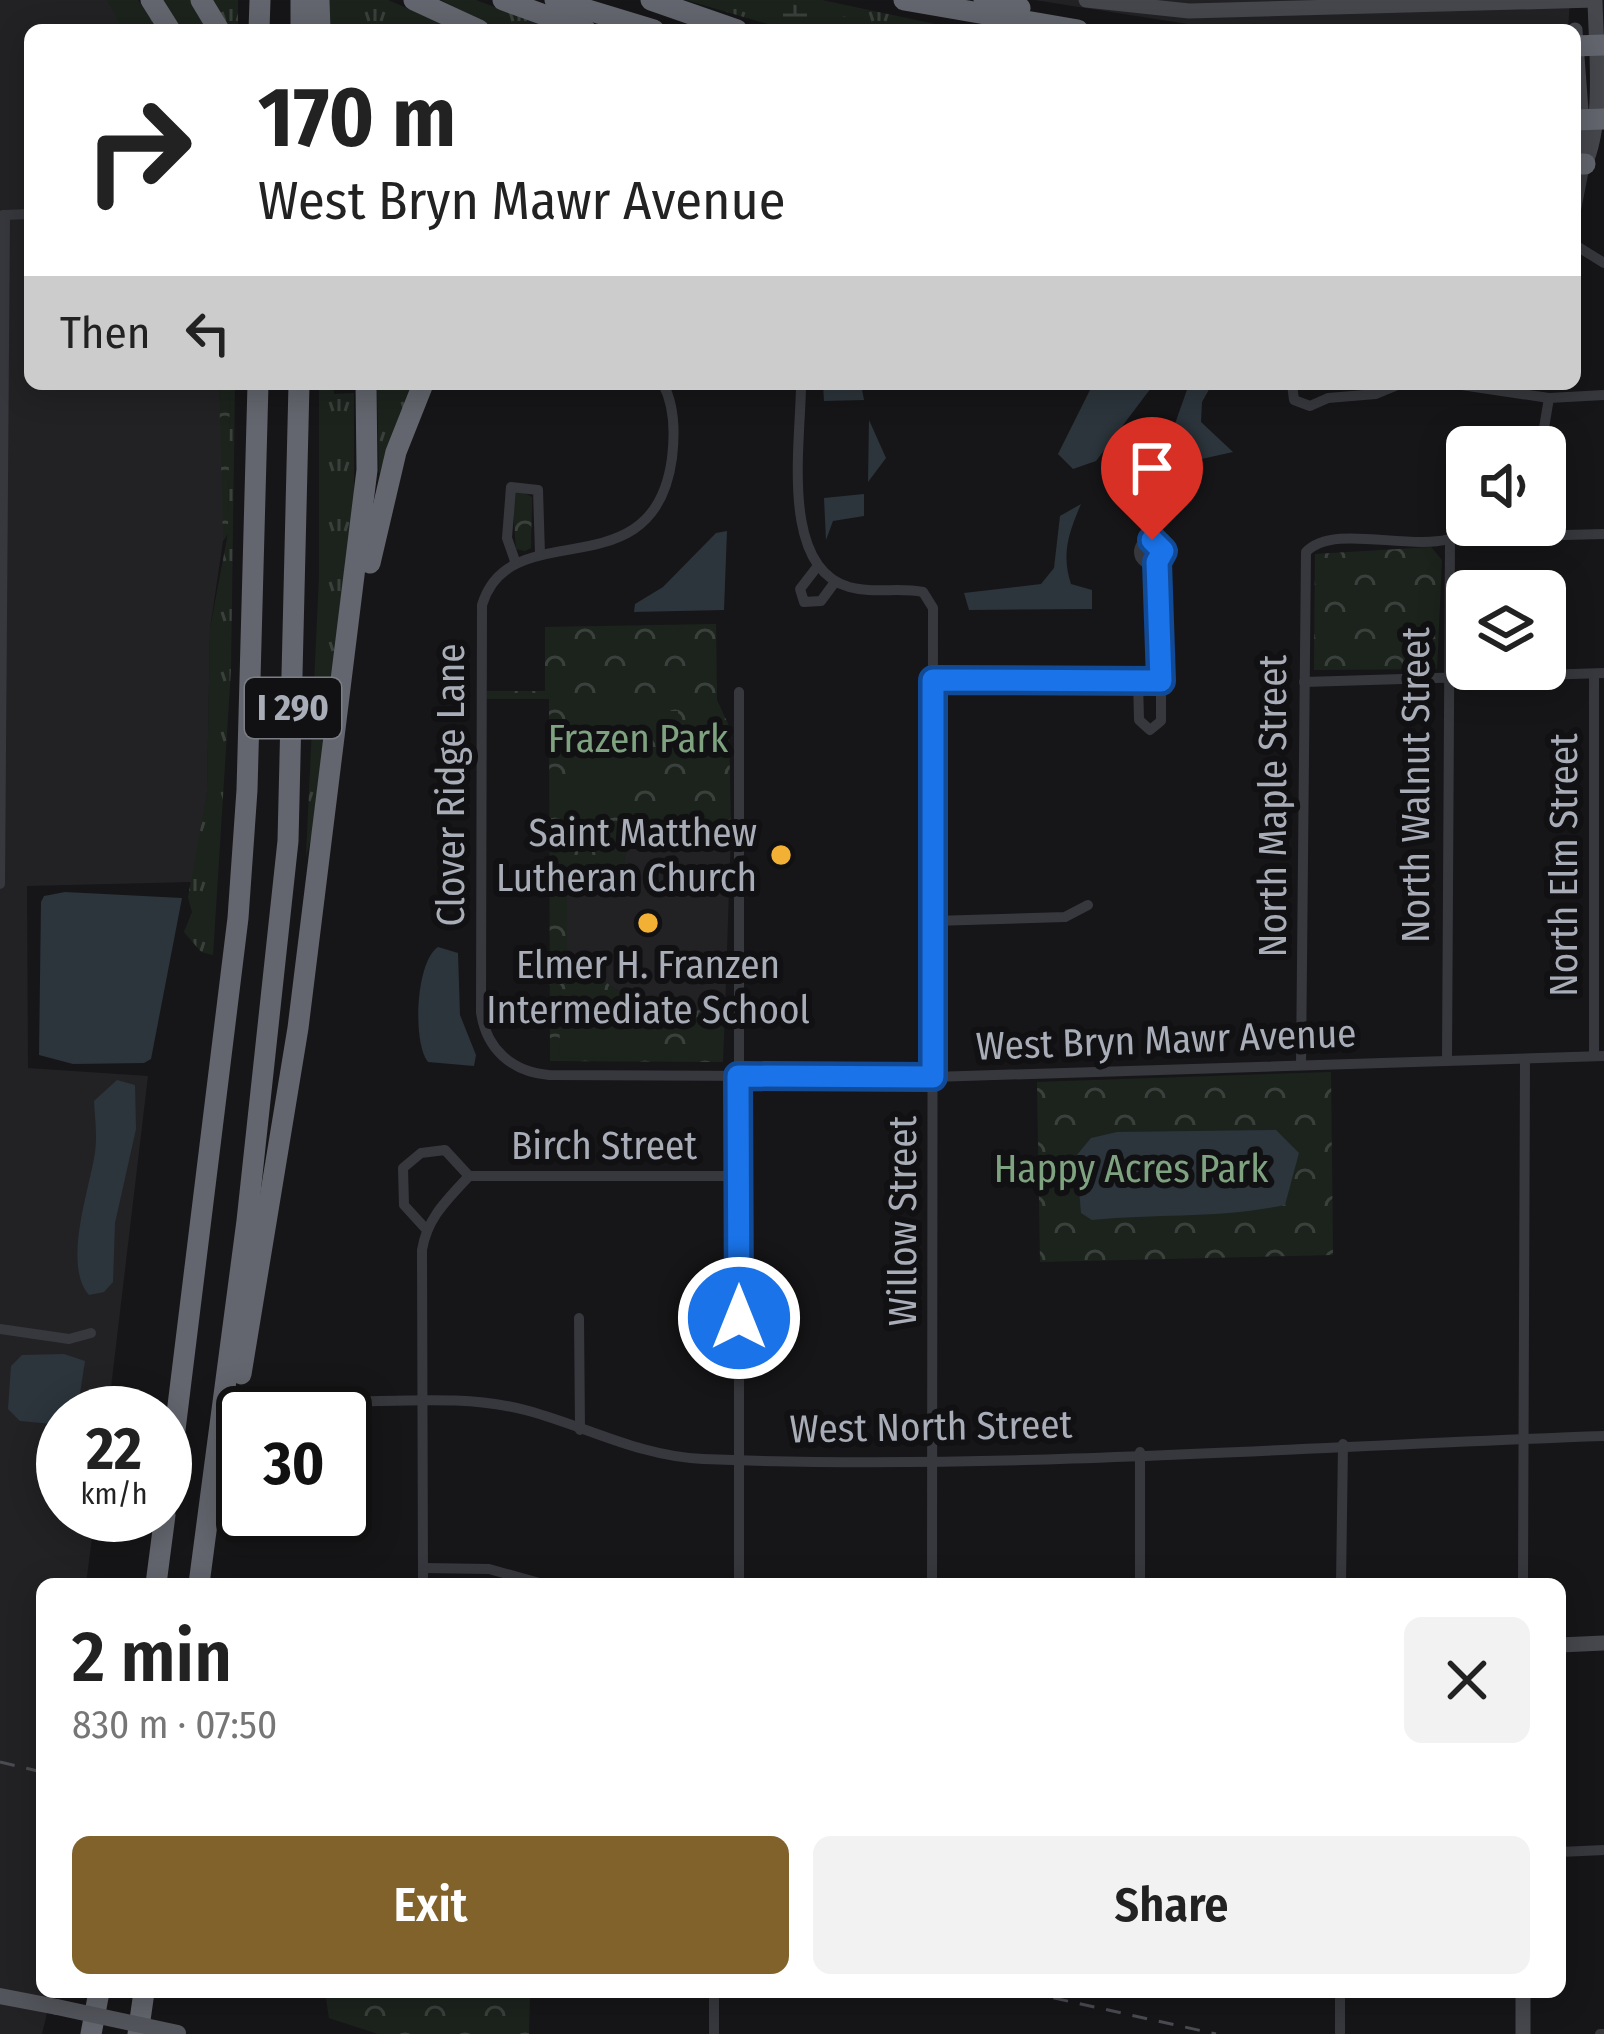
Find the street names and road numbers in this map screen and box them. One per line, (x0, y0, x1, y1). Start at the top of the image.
street label: North Walnut Street (1393, 627, 1439, 943)
street label: Clover Ridge Lane (428, 643, 474, 927)
street label: North Maple Street (1250, 655, 1296, 957)
road number: I 290 (245, 678, 341, 738)
street label: North Elm Street (1541, 733, 1587, 997)
street label: West Bryn Mawr Avenue (975, 1010, 1357, 1070)
street label: Willow Street (880, 1115, 926, 1326)
street label: Birch Street (511, 1123, 697, 1169)
street label: West North Street (789, 1402, 1073, 1452)

